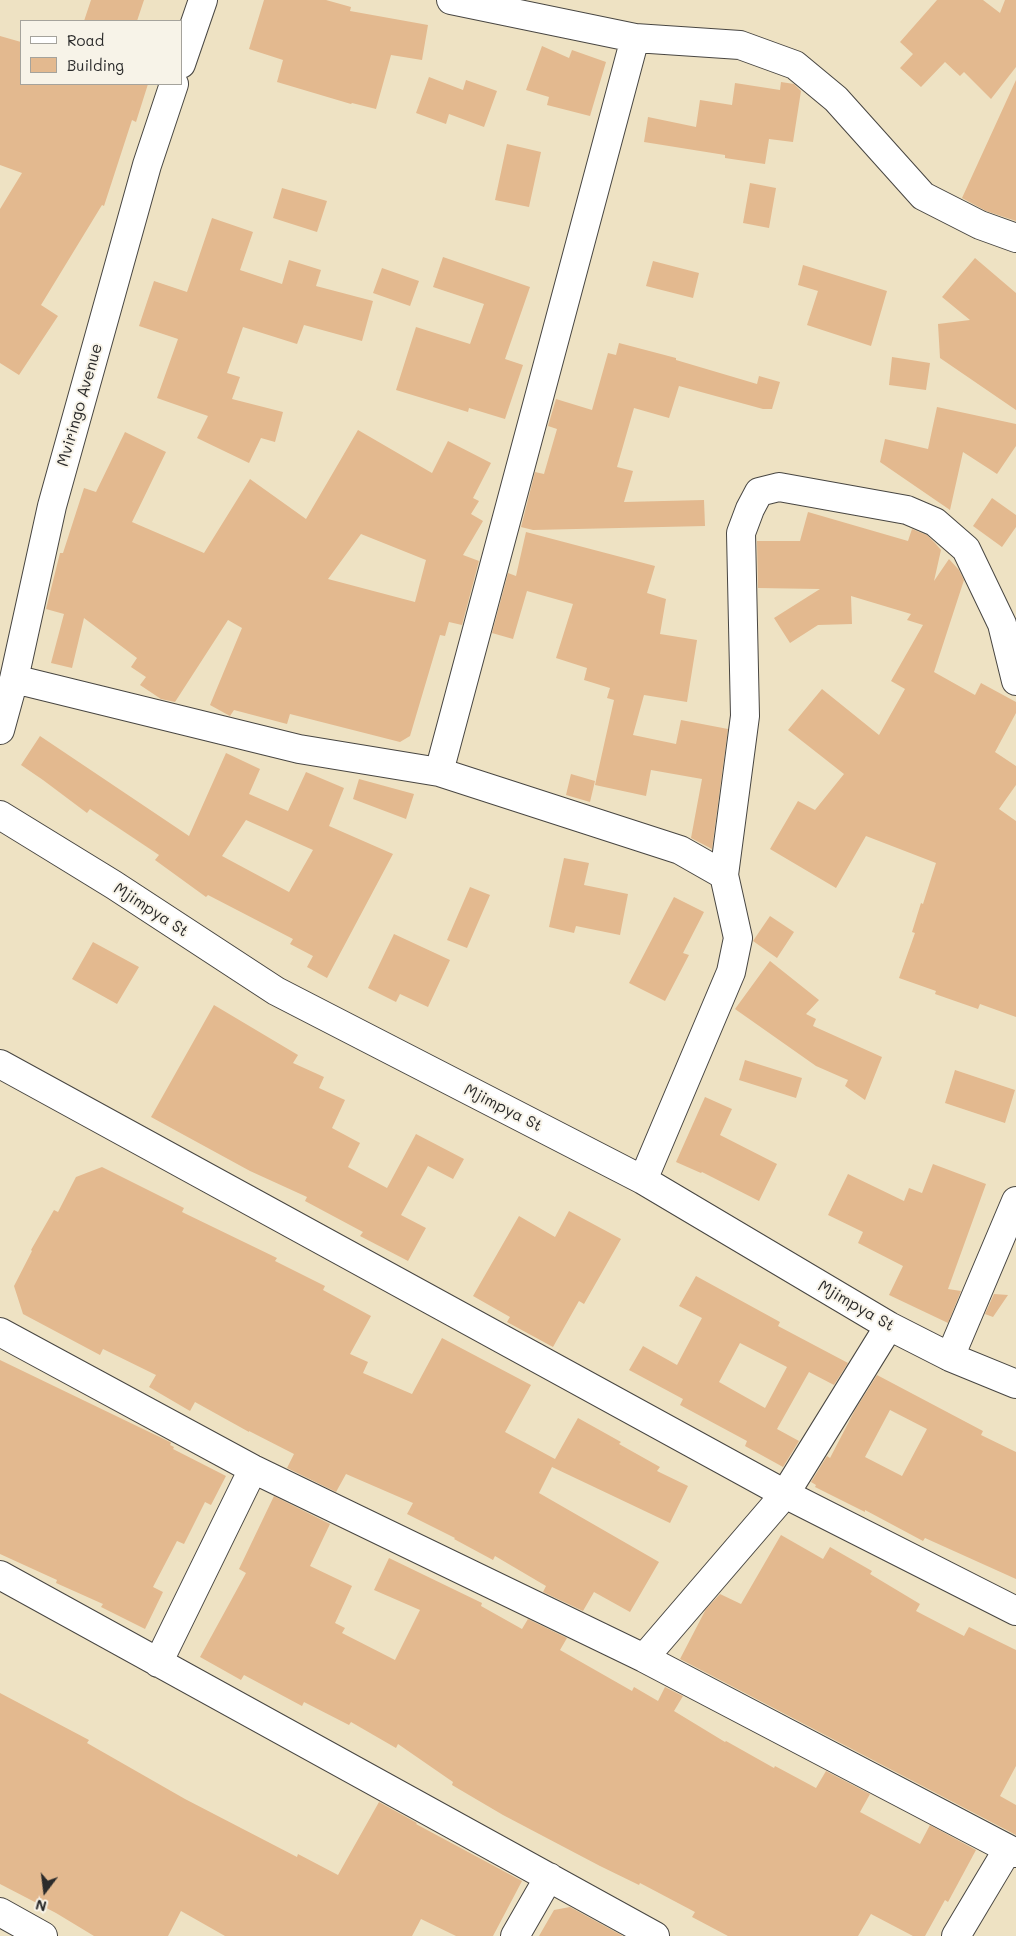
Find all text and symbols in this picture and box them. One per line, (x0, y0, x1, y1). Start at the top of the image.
legend (20, 20, 182, 85)
text: Road (67, 30, 104, 50)
text: Building (67, 55, 124, 75)
street label: Mviringo Avenue (53, 341, 107, 469)
street label: Mjimpya St (110, 879, 192, 941)
street label: Mjimpya St (461, 1080, 545, 1136)
street label: Mjimpya St (814, 1276, 898, 1336)
north arrow (20, 1866, 70, 1916)
text: N (33, 1895, 49, 1917)

